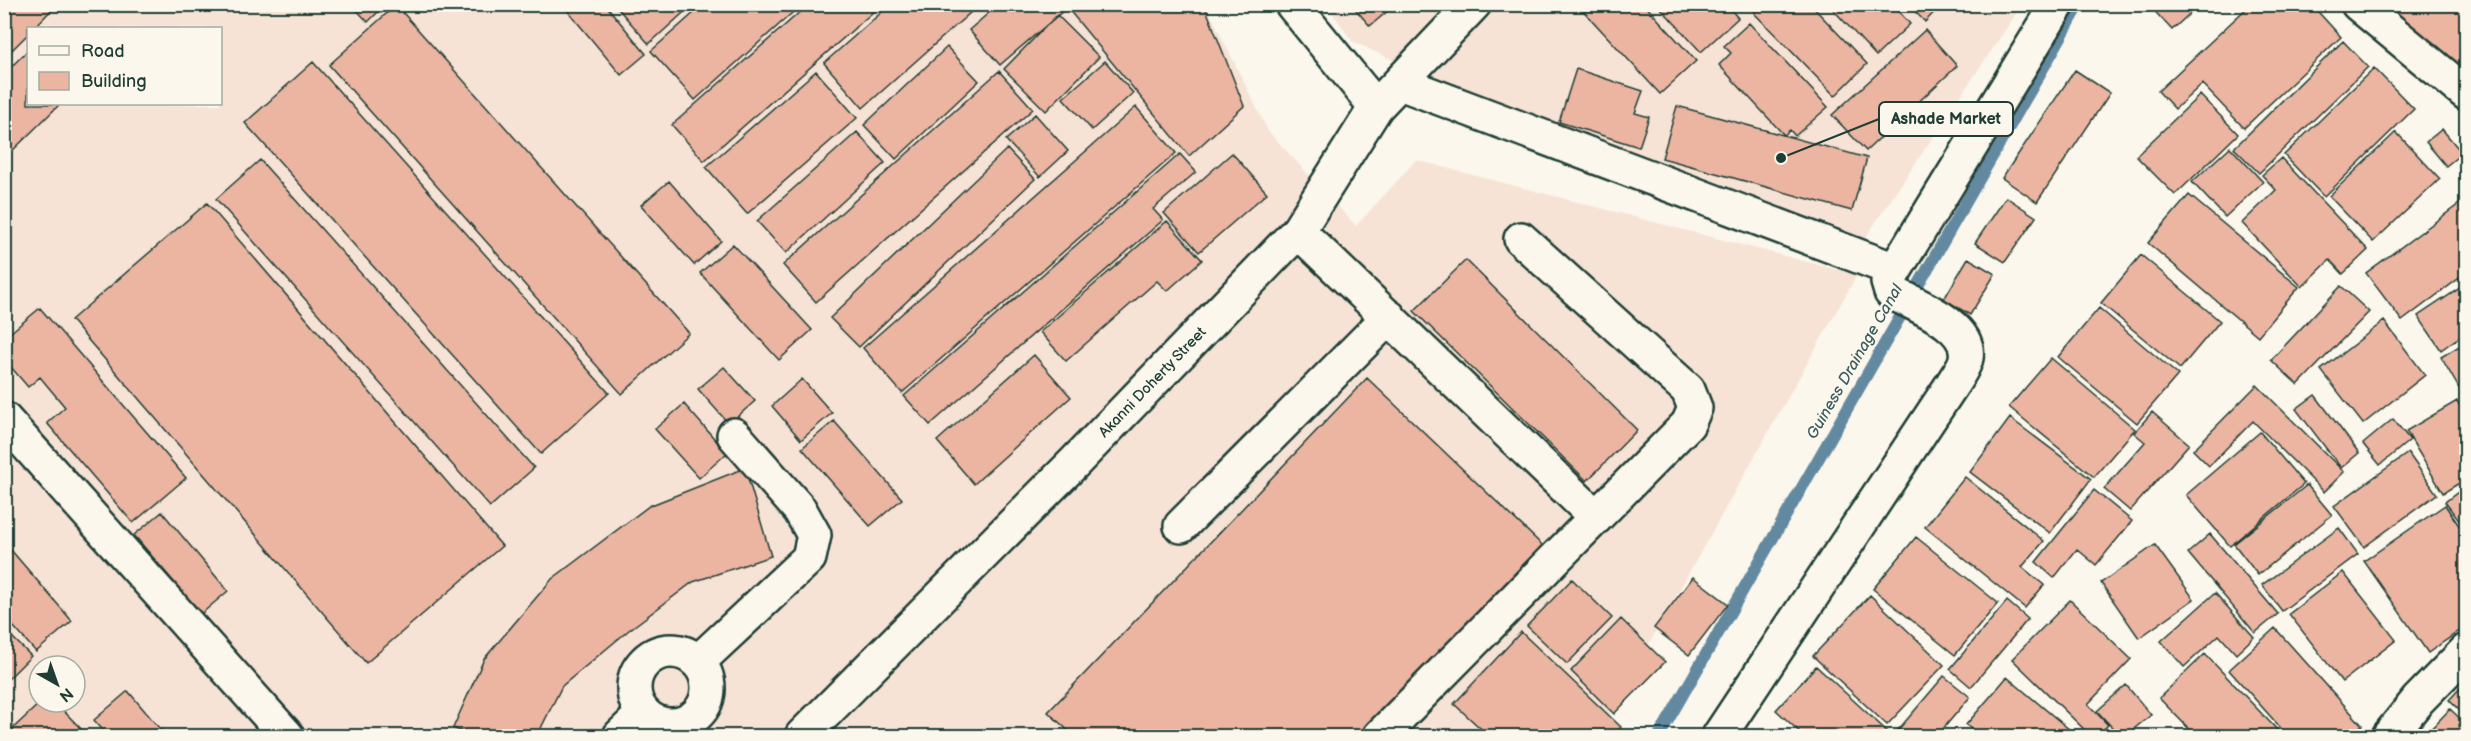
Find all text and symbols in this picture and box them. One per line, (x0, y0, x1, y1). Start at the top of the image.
legend (27, 27, 222, 105)
text: Road (81, 41, 125, 62)
text: Building (81, 71, 147, 92)
callout: Ashade Market (1879, 102, 2013, 136)
text: Ashade Market (1890, 110, 2002, 129)
water label: Guiness Drainage Canal (1803, 280, 1908, 443)
street label: Akanni Doherty Street (1094, 322, 1210, 441)
north arrow (27, 654, 87, 714)
text: N (55, 683, 76, 705)

